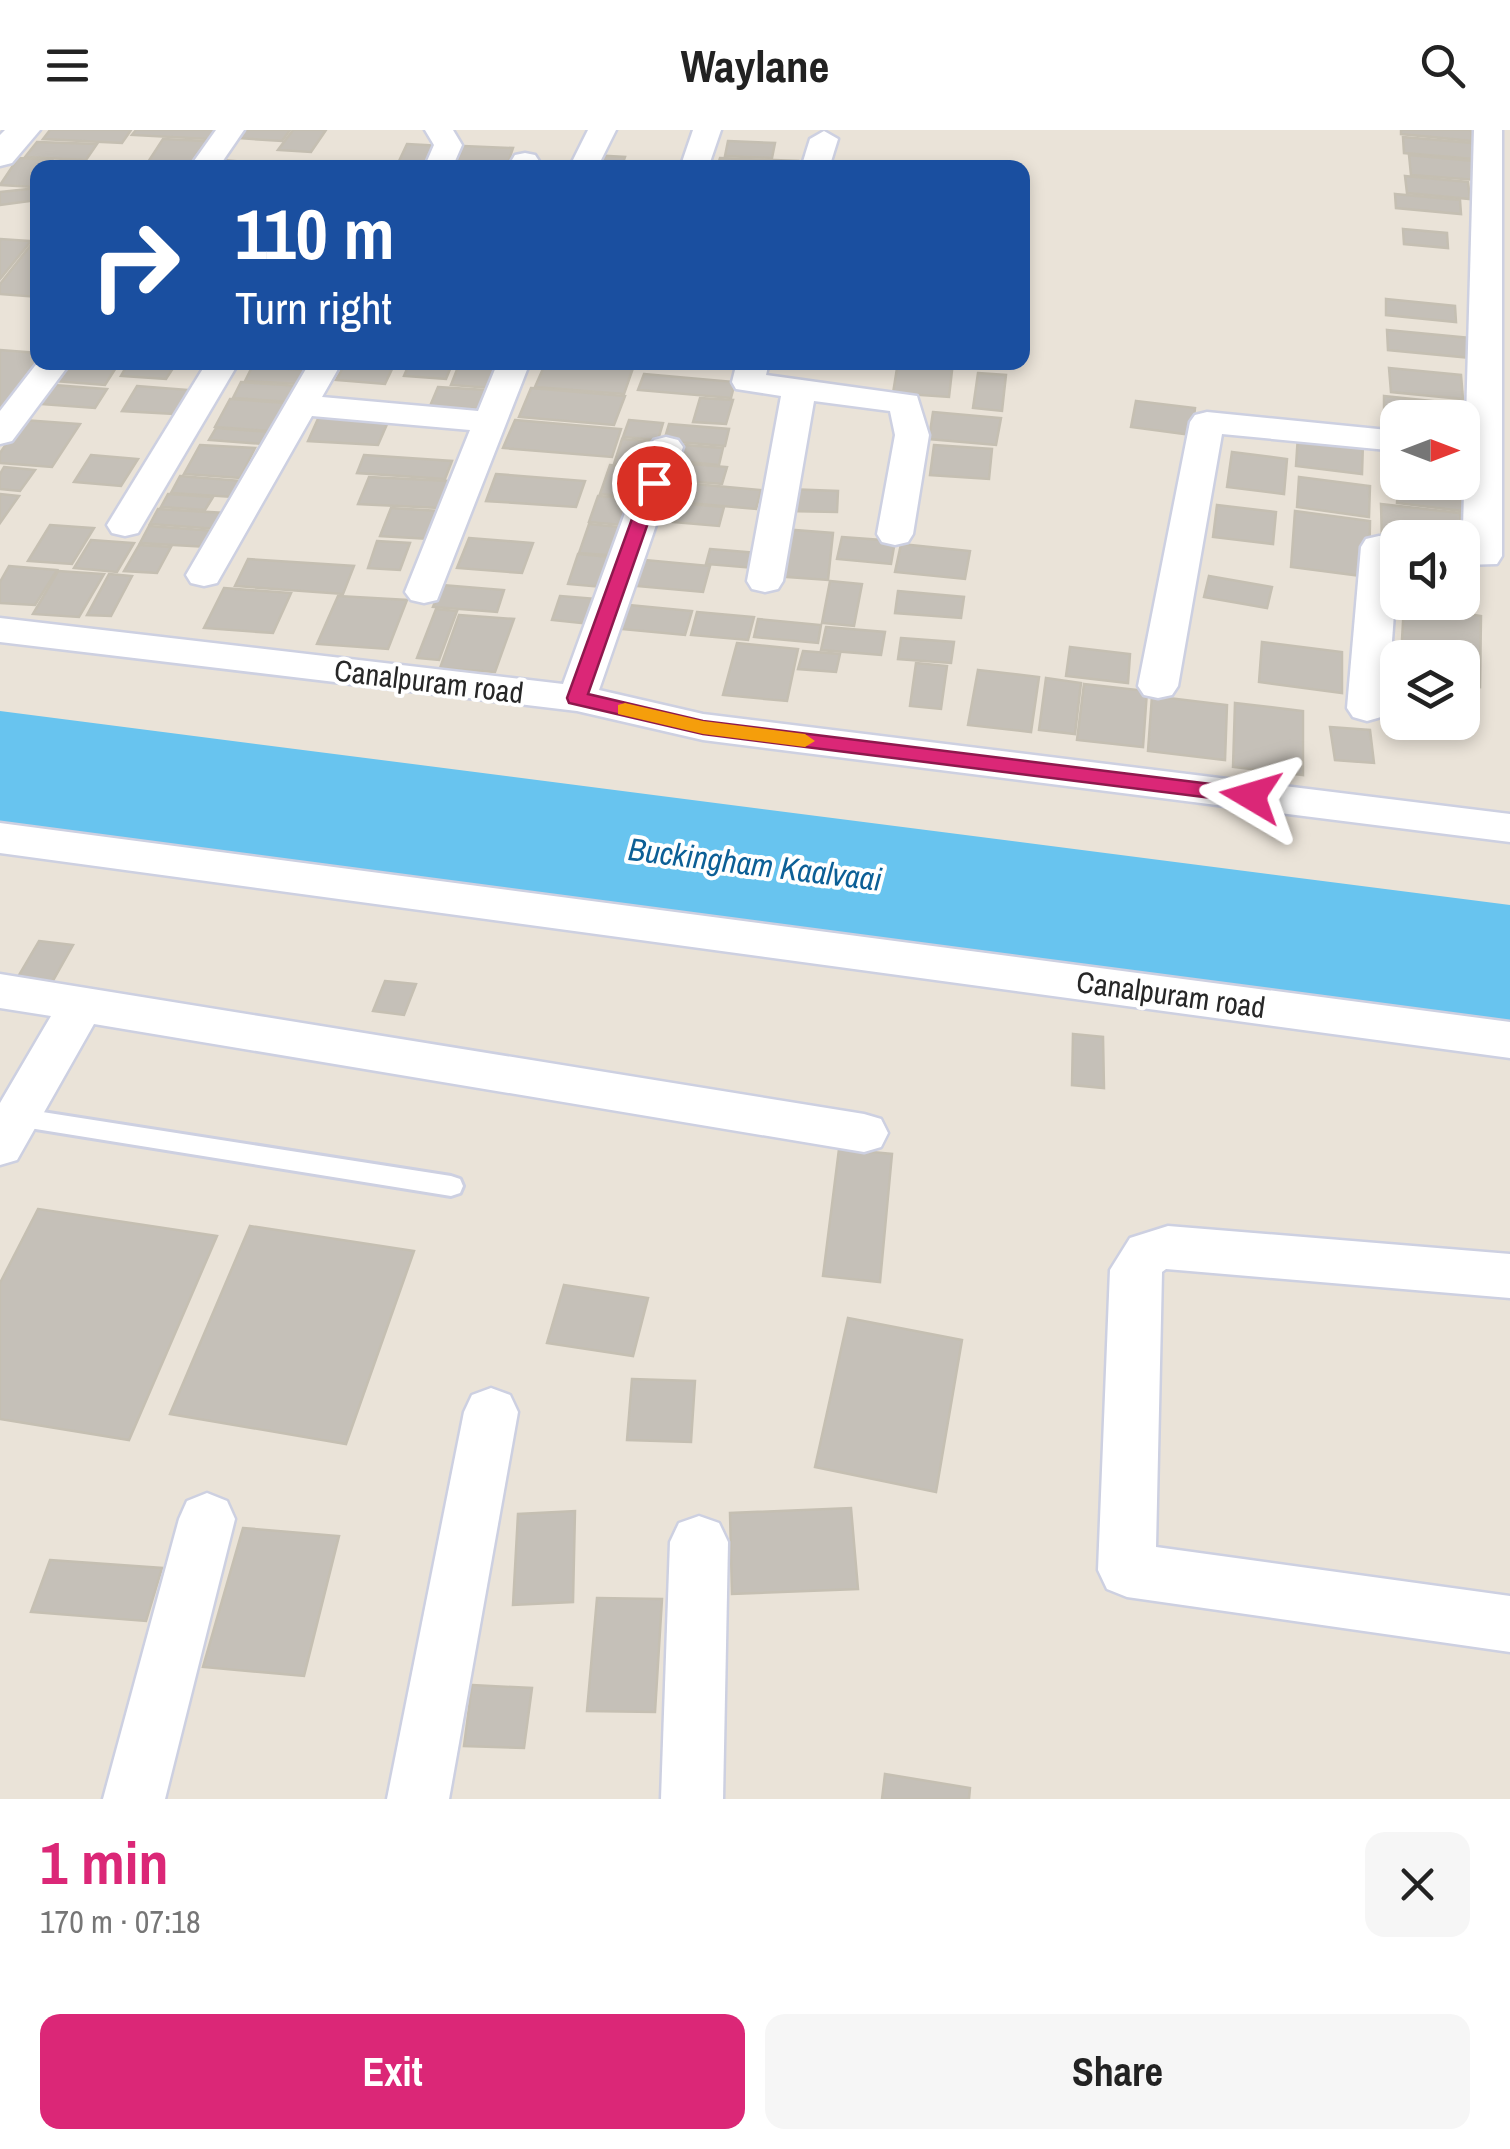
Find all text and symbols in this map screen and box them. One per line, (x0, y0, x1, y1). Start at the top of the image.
text: Waylane (681, 35, 829, 96)
icon: menu (40, 38, 95, 93)
icon: search (1415, 38, 1470, 93)
text: 110 m (235, 187, 395, 281)
icon: right (70, 200, 200, 330)
text: Turn right (235, 277, 392, 338)
north arrow (1380, 400, 1480, 500)
map controls (1380, 400, 1480, 740)
pin (612, 441, 697, 526)
icon: arrive (627, 456, 682, 511)
button: sound (1380, 520, 1480, 620)
button: layers (1380, 640, 1480, 740)
street label: Canalpuram road (332, 650, 526, 712)
position arrow (1199, 744, 1303, 848)
water label: Buckingham Kaalvaai (626, 827, 885, 901)
street label: Canalpuram road (1074, 961, 1268, 1027)
text: 1 min (40, 1822, 169, 1903)
button: close (1365, 1832, 1470, 1937)
text: 170 m · 07:18 (40, 1900, 200, 1943)
button: Exit (40, 2014, 745, 2129)
button: Share (765, 2014, 1470, 2129)

